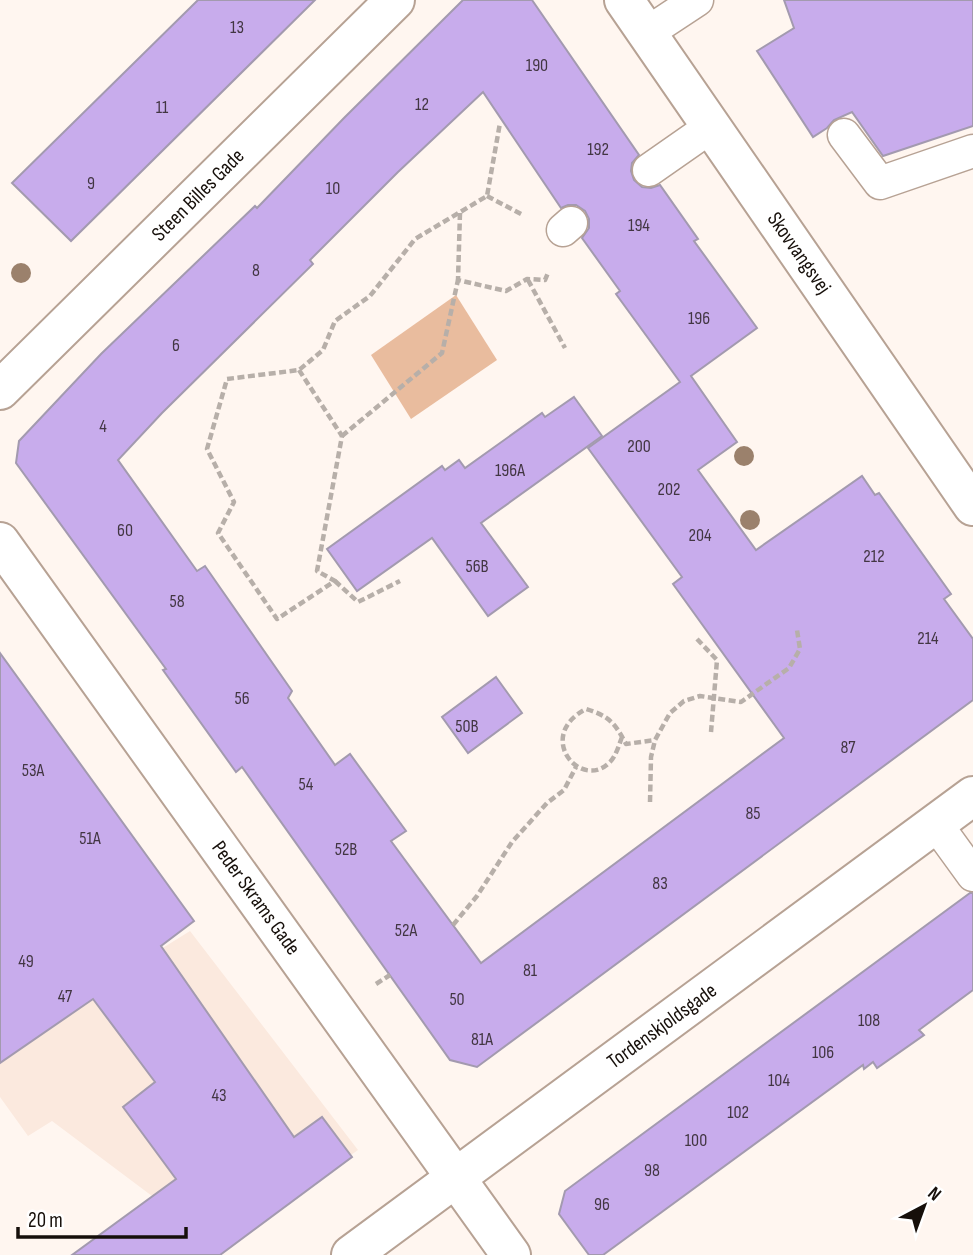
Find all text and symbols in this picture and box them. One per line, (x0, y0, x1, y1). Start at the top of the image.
house number: 13 (230, 17, 244, 38)
house number: 190 (526, 55, 548, 76)
house number: 12 (415, 94, 429, 115)
house number: 11 (156, 97, 169, 118)
house number: 192 (587, 139, 609, 160)
street label: Steen Billes Gade (147, 144, 249, 246)
house number: 9 (87, 173, 95, 194)
house number: 10 (326, 178, 340, 199)
street label: Skovvangsvej (762, 207, 836, 299)
house number: 194 (628, 215, 650, 236)
house number: 8 (252, 260, 260, 281)
house number: 196 (688, 308, 710, 329)
house number: 6 (172, 335, 180, 356)
house number: 4 (99, 416, 107, 437)
house number: 200 (627, 436, 651, 457)
house number: 196A (495, 460, 525, 481)
house number: 202 (658, 479, 680, 500)
house number: 60 (117, 520, 133, 541)
house number: 204 (689, 525, 712, 546)
house number: 212 (863, 546, 885, 567)
house number: 56B (465, 556, 489, 577)
house number: 58 (169, 591, 185, 612)
house number: 214 (917, 628, 939, 649)
house number: 56 (234, 688, 250, 709)
house number: 50B (455, 716, 479, 737)
house number: 87 (840, 737, 856, 758)
house number: 53A (22, 760, 45, 781)
house number: 54 (299, 774, 314, 795)
house number: 85 (745, 803, 761, 824)
house number: 51A (79, 828, 101, 849)
street label: Peder Skrams Gade (206, 836, 306, 960)
house number: 52B (335, 839, 357, 860)
house number: 83 (652, 873, 668, 894)
house number: 52A (395, 920, 417, 941)
house number: 49 (18, 951, 34, 972)
house number: 81 (523, 960, 538, 981)
street label: Tordenskjoldsgade (602, 978, 722, 1074)
house number: 47 (58, 986, 73, 1007)
house number: 50 (449, 989, 465, 1010)
house number: 108 (858, 1010, 880, 1031)
house number: 81A (471, 1029, 493, 1050)
house number: 106 (812, 1042, 834, 1063)
house number: 104 (768, 1070, 790, 1091)
house number: 43 (211, 1085, 227, 1106)
house number: 102 (727, 1102, 749, 1123)
house number: 100 (685, 1130, 707, 1151)
house number: 98 (644, 1160, 660, 1181)
north arrow (889, 1171, 959, 1241)
text: N (923, 1182, 946, 1206)
house number: 96 (594, 1194, 610, 1215)
scale bar (18, 1196, 186, 1240)
text: 20 m (28, 1208, 63, 1233)

